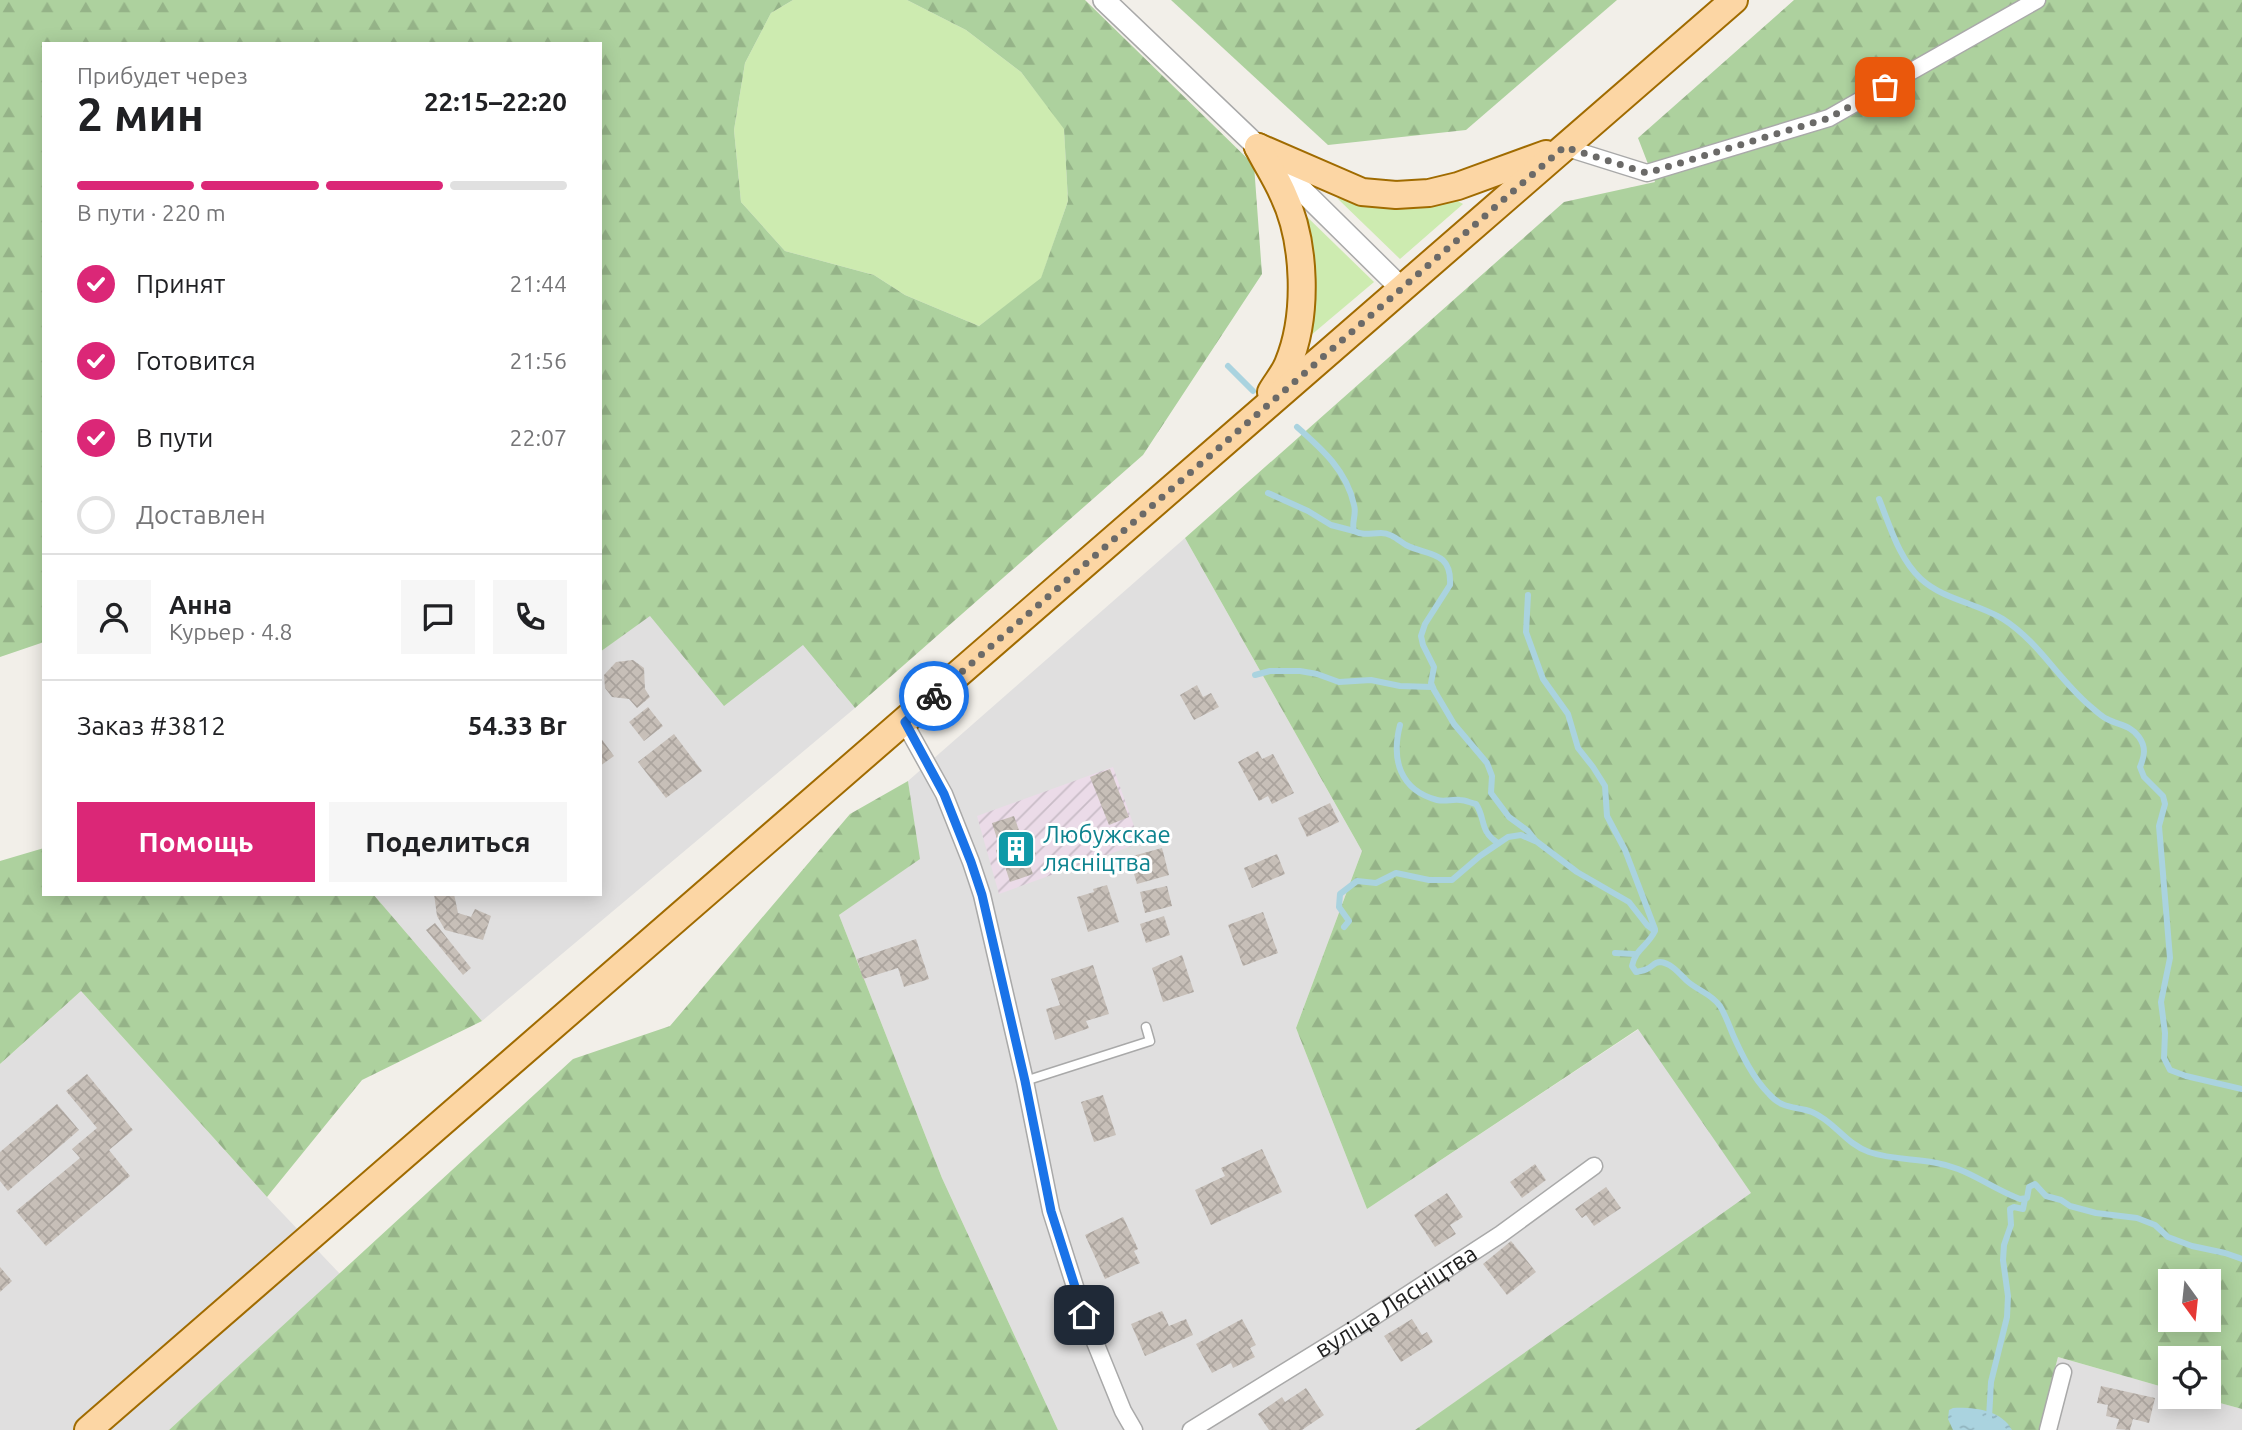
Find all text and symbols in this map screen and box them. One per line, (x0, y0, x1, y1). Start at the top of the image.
pin (1855, 57, 1915, 117)
text: Прибудет через (77, 63, 248, 88)
icon: bag (1866, 68, 1904, 106)
text: 22:15–22:20 (424, 87, 567, 116)
text: 2 мин (77, 88, 204, 140)
text: В пути · 220 m (77, 200, 226, 225)
icon: check (77, 265, 115, 303)
text: Принят (136, 269, 225, 298)
text: 21:44 (509, 271, 567, 296)
icon: check (77, 342, 115, 380)
text: Готовится (136, 346, 256, 375)
text: 21:56 (509, 348, 567, 373)
icon: check (77, 419, 115, 457)
text: В пути (136, 423, 213, 452)
text: 22:07 (509, 425, 567, 450)
text: Доставлен (136, 500, 266, 529)
button: person (77, 580, 151, 654)
button: chat (401, 580, 475, 654)
button: phone (493, 580, 567, 654)
text: Анна (169, 590, 232, 619)
text: Курьер · 4.8 (169, 619, 293, 644)
courier (899, 661, 969, 731)
icon: bike (915, 677, 953, 715)
text: Заказ #3812 (77, 711, 226, 740)
text: 54.33 Br (468, 711, 567, 740)
button: Помощь (77, 802, 315, 882)
button: Поделиться (329, 802, 567, 882)
place label: Любужскае лясніцтва (1043, 821, 1171, 876)
building icon: Любужскае лясніцтва (995, 828, 1037, 870)
street label: вуліца Лясніцтва (1310, 1239, 1482, 1363)
north arrow (2158, 1269, 2221, 1332)
map controls (2158, 1269, 2221, 1409)
pin (1054, 1285, 1114, 1345)
icon: home (1065, 1296, 1103, 1334)
button: locate (2158, 1346, 2221, 1409)

